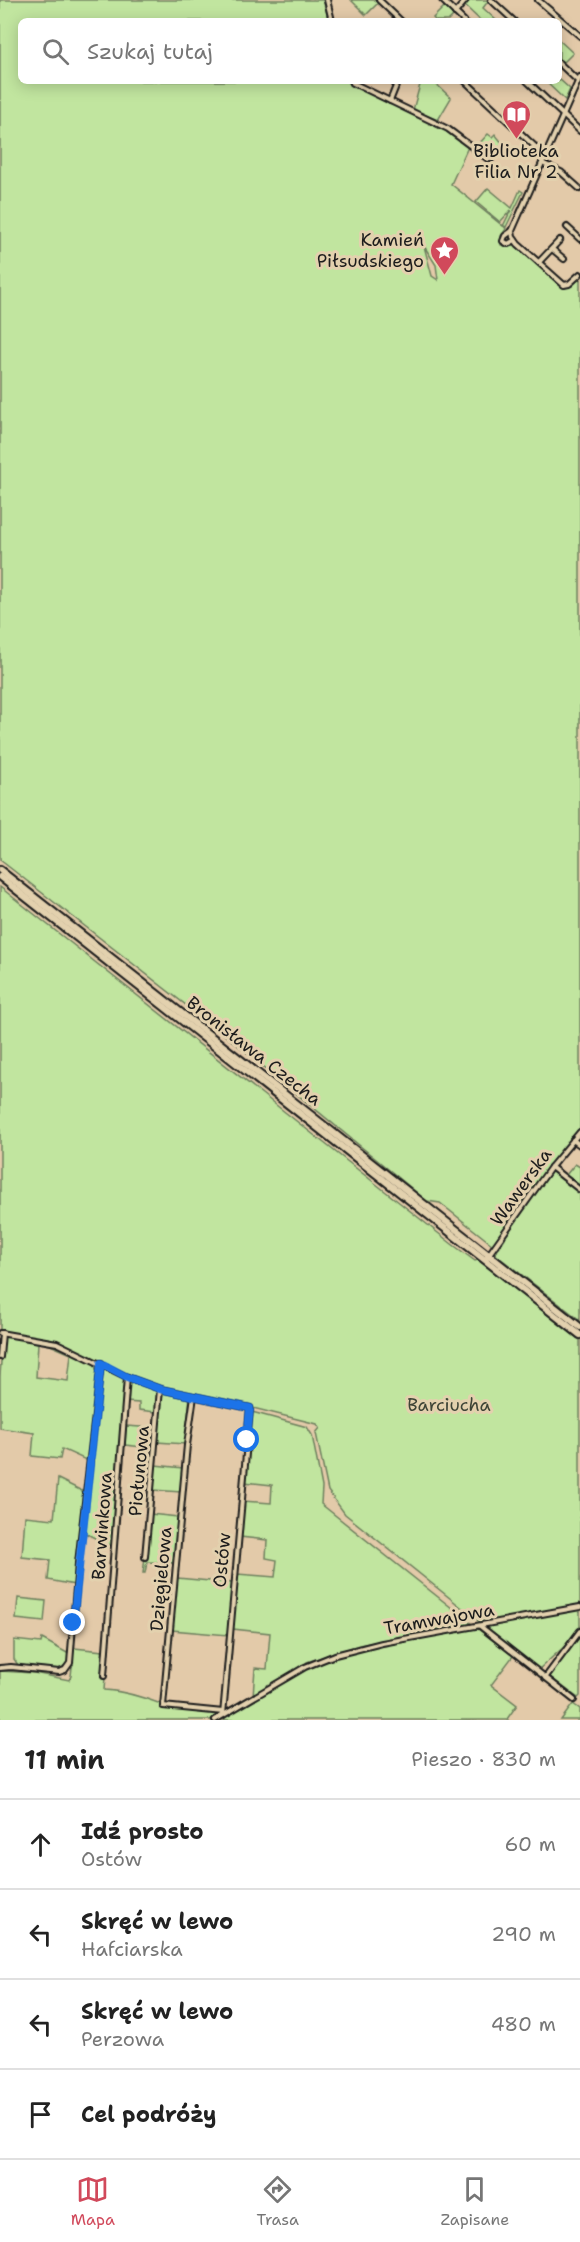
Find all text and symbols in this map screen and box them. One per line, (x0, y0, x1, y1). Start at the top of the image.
search box (18, 18, 562, 84)
icon: search (39, 35, 72, 68)
text: Szukaj tutaj (87, 37, 213, 66)
library icon: Biblioteka Filia Nr 2 (500, 98, 532, 140)
place label: Biblioteka Filia Nr 2 (473, 139, 559, 184)
place label: Kamień Piłsudskiego (317, 228, 424, 273)
place icon: Kamień Piłsudskiego (429, 234, 461, 276)
street label: Bronisława Czecha (182, 991, 326, 1111)
street label: Wawerska (485, 1144, 557, 1230)
park label: Barciucha (407, 1393, 491, 1417)
street label: Piołunowa (123, 1425, 155, 1517)
route start (233, 1426, 259, 1452)
street label: Barwinkowa (86, 1471, 118, 1581)
street label: Dzięgielowa (144, 1526, 178, 1632)
street label: Ostów (208, 1531, 236, 1588)
street label: Tramwajowa (382, 1597, 496, 1641)
route end (59, 1609, 85, 1635)
text: 11 min (24, 1742, 105, 1777)
text: Pieszo · 830 m (411, 1746, 556, 1772)
text: Idź prosto (81, 1817, 204, 1846)
icon: ahead (24, 1828, 57, 1861)
text: 60 m (504, 1831, 556, 1857)
text: Ostów (81, 1846, 142, 1872)
text: Skręć w lewo (81, 1907, 233, 1936)
icon: left (24, 1918, 57, 1951)
text: 290 m (491, 1921, 556, 1947)
text: Hafciarska (81, 1936, 183, 1962)
text: Skręć w lewo (81, 1997, 233, 2026)
icon: left (24, 2008, 57, 2041)
text: 480 m (491, 2011, 556, 2037)
text: Perzowa (81, 2026, 164, 2052)
icon: arrive (24, 2098, 57, 2131)
text: Cel podróży (81, 2100, 217, 2129)
tab: Mapa (71, 2173, 115, 2230)
tab: Trasa (256, 2173, 299, 2230)
tab: Zapisane (440, 2173, 509, 2230)

